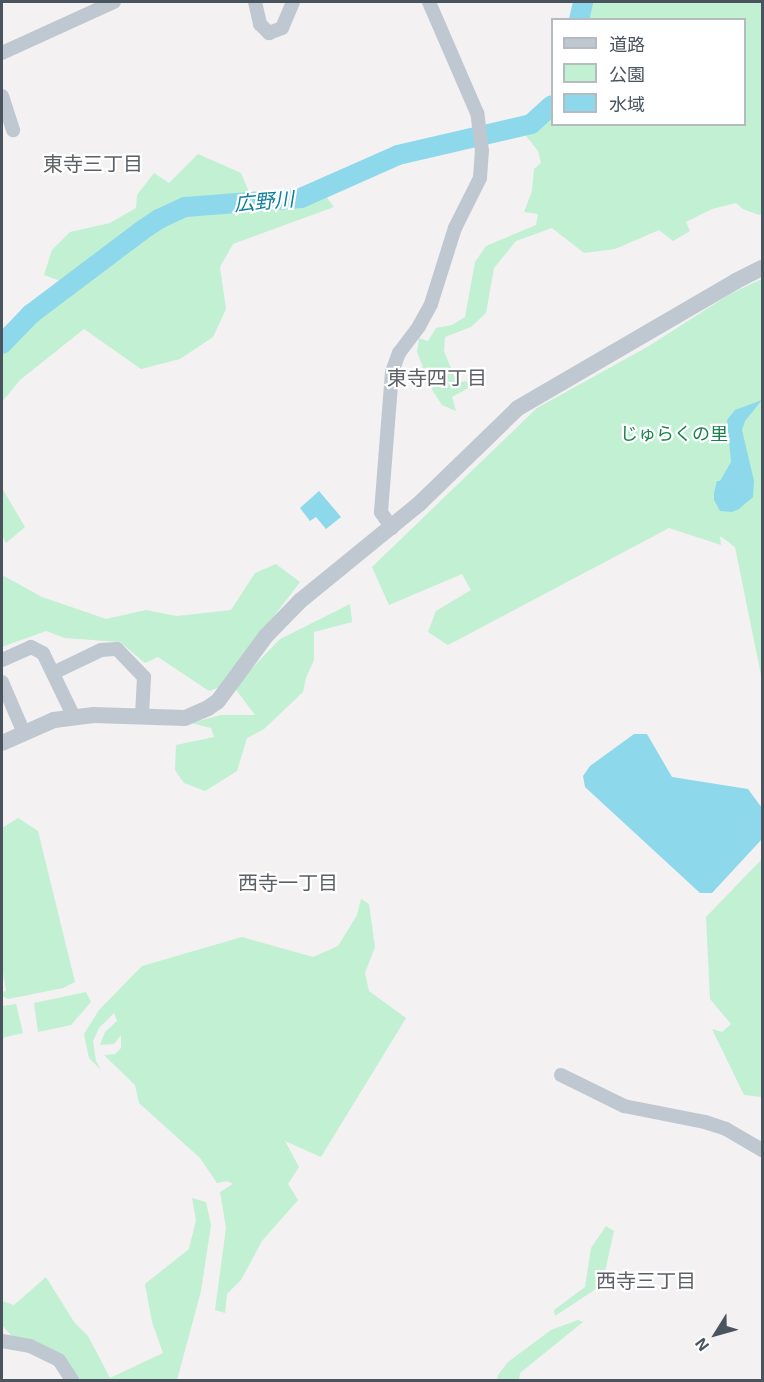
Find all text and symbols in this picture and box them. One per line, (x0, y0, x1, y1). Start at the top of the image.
legend (551, 18, 746, 126)
text: 道路 (609, 33, 645, 55)
text: 公園 (609, 63, 645, 85)
text: 水域 (609, 93, 645, 115)
district label: 東寺三丁目 (43, 151, 143, 175)
water label: 広野川 (233, 186, 295, 216)
district label: 東寺四丁目 (387, 365, 487, 389)
park label: じゅらくの里 (620, 422, 728, 444)
district label: 西寺一丁目 (238, 870, 338, 894)
district label: 西寺三丁目 (596, 1268, 696, 1292)
north arrow (686, 1304, 746, 1364)
text: N (690, 1335, 712, 1355)

